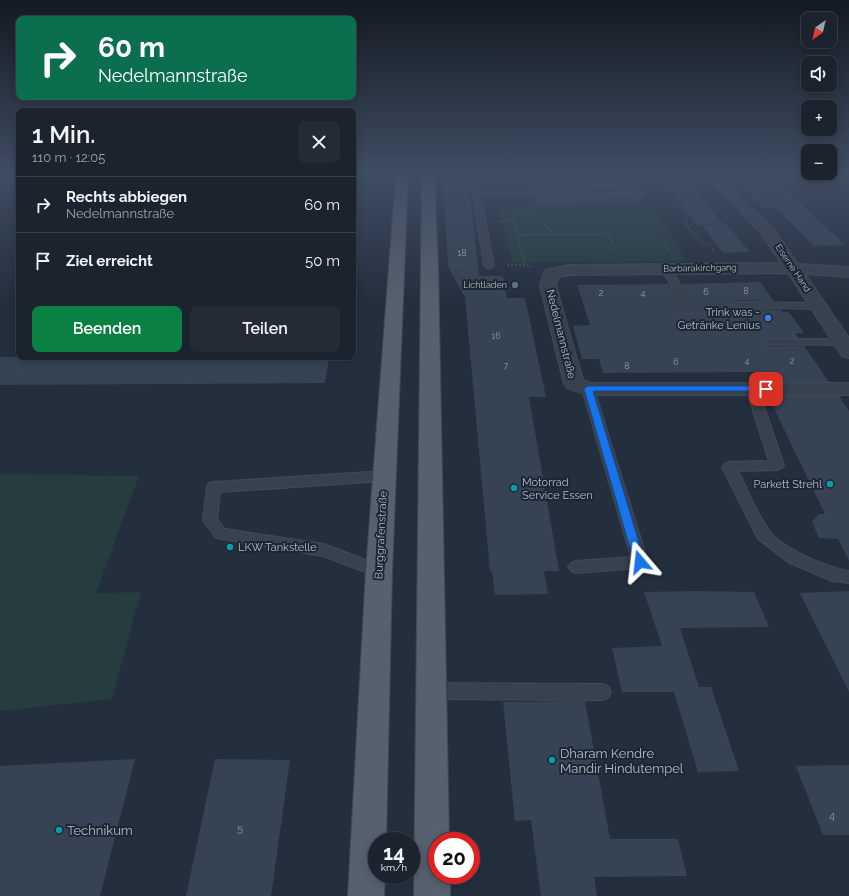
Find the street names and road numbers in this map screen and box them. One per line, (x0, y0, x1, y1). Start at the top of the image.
street label: Eiserne Hand (773, 242, 813, 294)
street label: Barbarakirchgang (663, 262, 737, 274)
street label: Nedelmannstraße (544, 288, 578, 380)
street label: Burggrafenstraße (372, 490, 390, 580)

